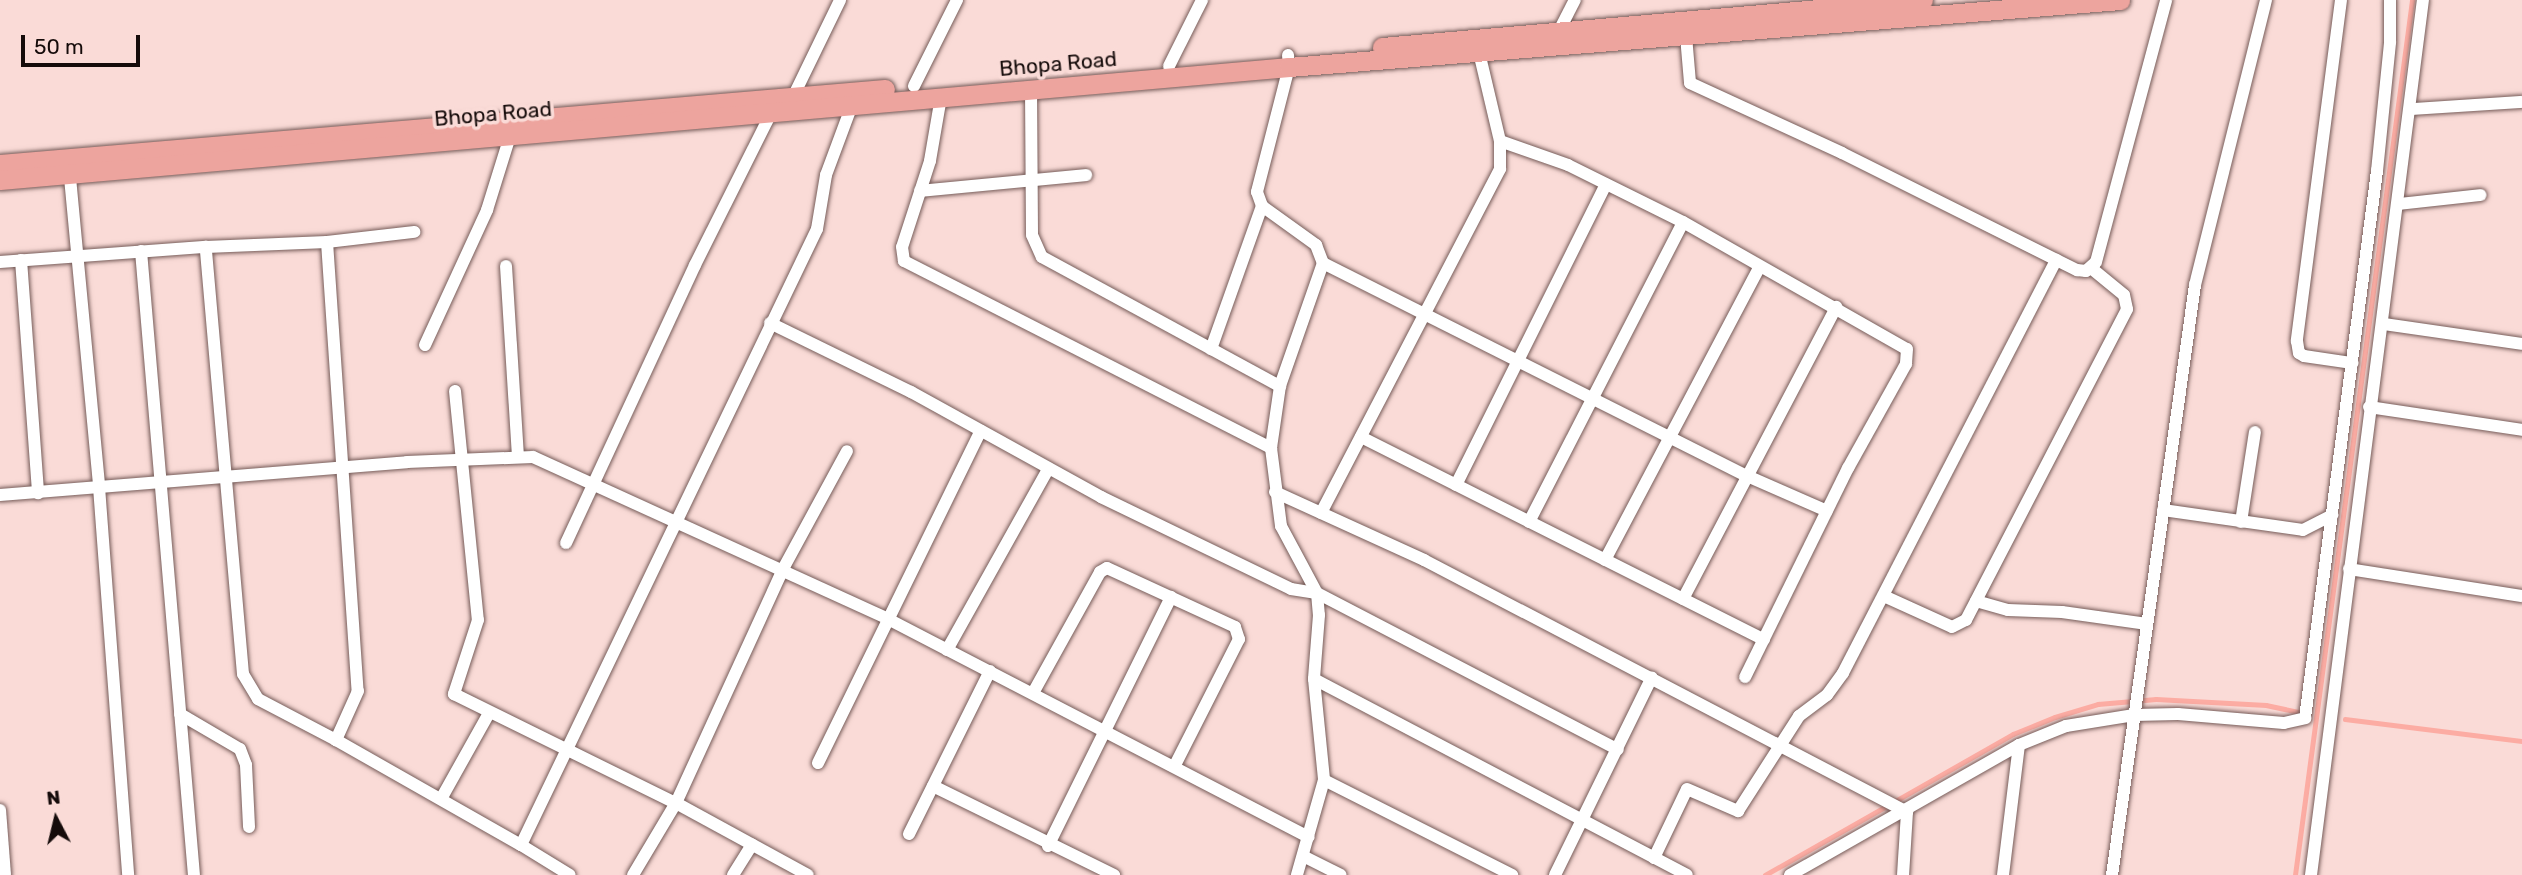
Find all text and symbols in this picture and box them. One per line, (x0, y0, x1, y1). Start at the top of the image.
scale bar (24, 21, 144, 65)
text: 50 m (34, 34, 84, 59)
street label: Bhopa Road (998, 46, 1118, 82)
street label: Bhopa Road (433, 96, 553, 132)
north arrow (21, 784, 91, 854)
text: N (45, 785, 62, 810)

